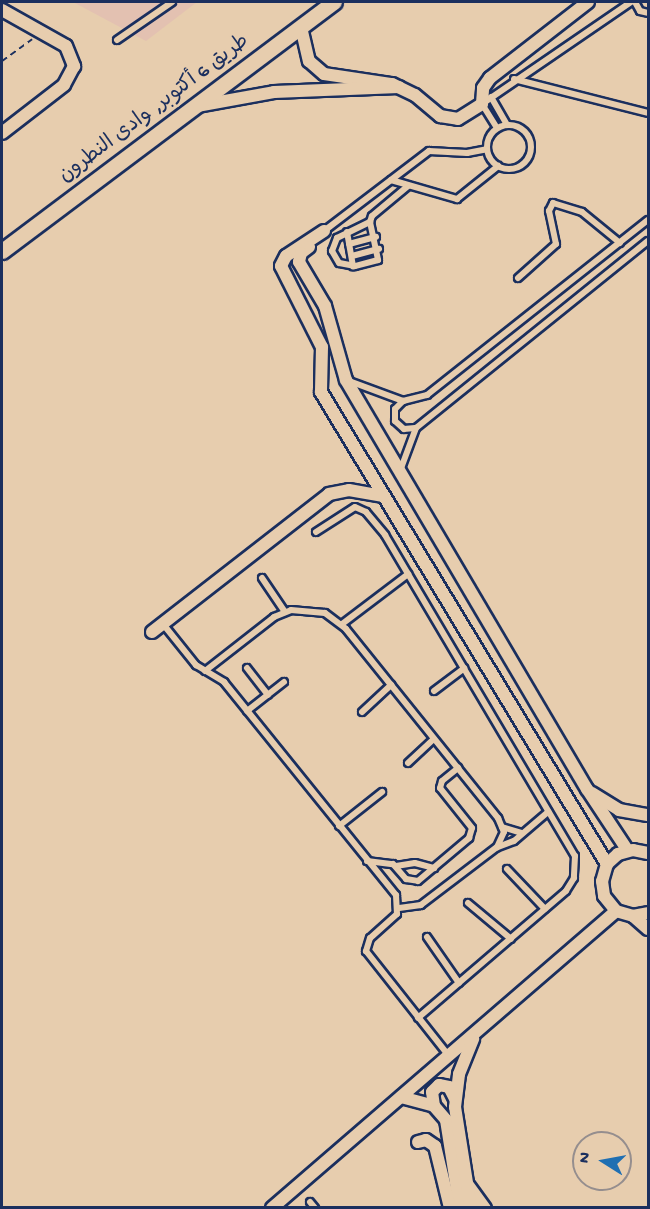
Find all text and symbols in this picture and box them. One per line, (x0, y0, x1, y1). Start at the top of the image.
street label: طريق 6 أكتوبر, وادى النطرون (55, 30, 255, 190)
north arrow (572, 1131, 632, 1191)
text: N (575, 1151, 596, 1165)

